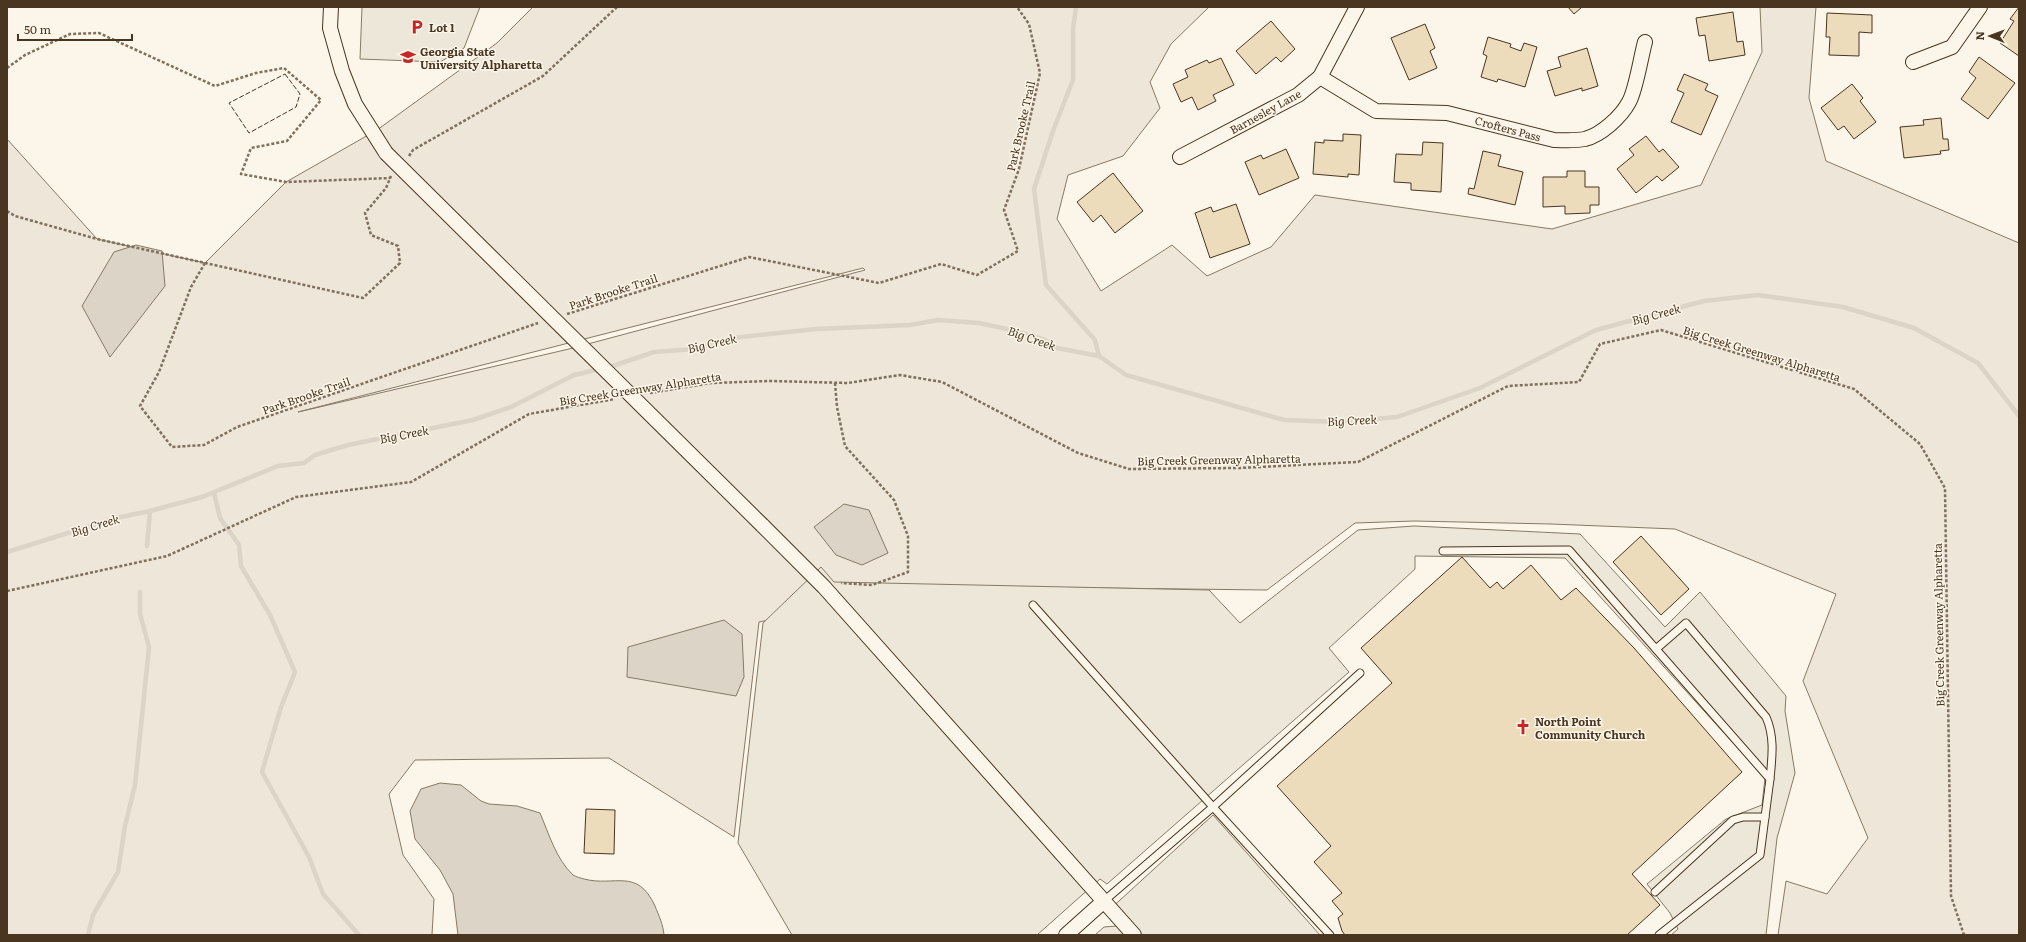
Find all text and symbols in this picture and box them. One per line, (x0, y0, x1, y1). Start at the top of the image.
scale bar (18, 16, 132, 42)
north arrow (1970, 16, 2010, 56)
parking icon: Lot 1 (408, 18, 426, 36)
place label: Lot 1 (429, 19, 455, 35)
text: 50 m (24, 20, 51, 38)
text: N (1971, 31, 1987, 41)
place label: Georgia State University Alpharetta (420, 43, 543, 72)
school or university icon: Georgia State University Alpharetta (399, 48, 417, 66)
street label: Park Brooke Trail (1002, 79, 1038, 173)
street label: Barnesley Lane (1226, 85, 1304, 137)
street label: Crofters Pass (1473, 112, 1543, 144)
street label: Park Brooke Trail (567, 269, 660, 313)
water label: Big Creek (1630, 299, 1683, 329)
water label: Big Creek (1005, 321, 1059, 355)
street label: Big Creek Greenway Alpharetta (1681, 321, 1843, 385)
water label: Big Creek (686, 329, 739, 357)
street label: Big Creek Greenway Alpharetta (558, 367, 722, 409)
street label: Park Brooke Trail (260, 372, 352, 418)
water label: Big Creek (1327, 410, 1378, 430)
water label: Big Creek (378, 420, 431, 448)
street label: Big Creek Greenway Alpharetta (1137, 450, 1301, 468)
water label: Big Creek (68, 509, 122, 541)
street label: Big Creek Greenway Alpharetta (1929, 543, 1947, 707)
place label: North Point Community Church (1535, 713, 1646, 742)
church icon: North Point Community Church (1514, 718, 1532, 736)

